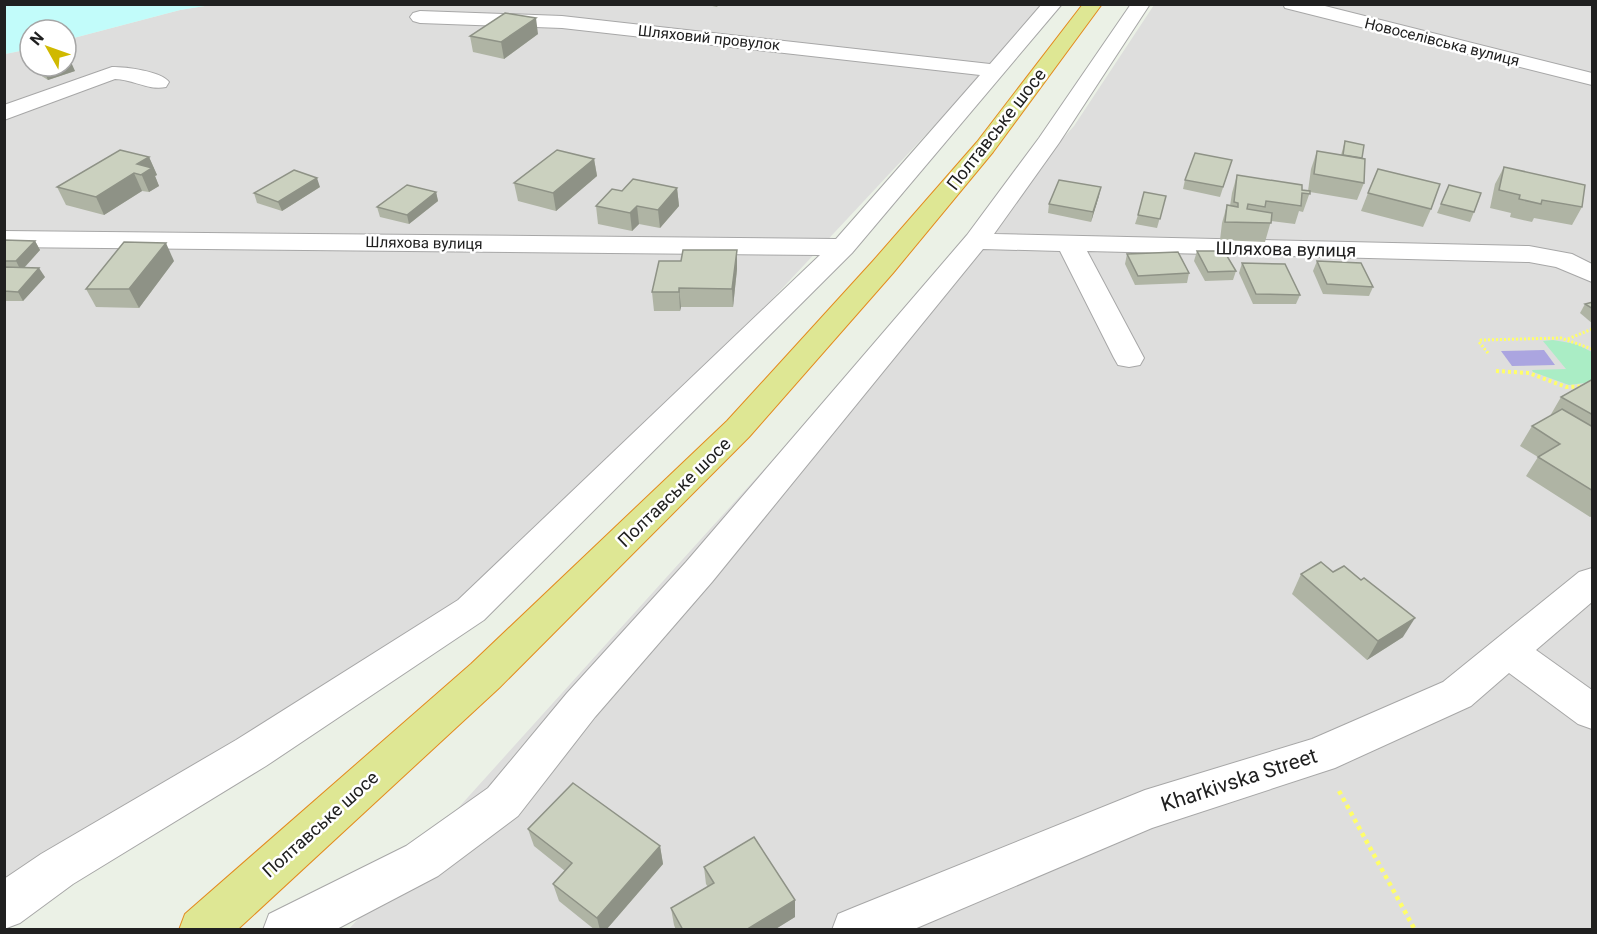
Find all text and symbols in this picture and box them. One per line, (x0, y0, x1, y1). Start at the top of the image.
street label: Новоселівська вулиця (1363, 14, 1521, 70)
north arrow (18, 18, 78, 78)
street label: Шляховий провулок (637, 22, 781, 54)
text: N (26, 28, 48, 49)
street label: Полтавське шосе (942, 64, 1050, 194)
street label: Шляхова вулиця (365, 233, 483, 253)
street label: Шляхова вулиця (1215, 237, 1357, 261)
street label: Полтавське шосе (613, 433, 735, 551)
street label: Kharkivska Street (1158, 743, 1320, 817)
street label: Полтавське шосе (258, 766, 382, 882)

